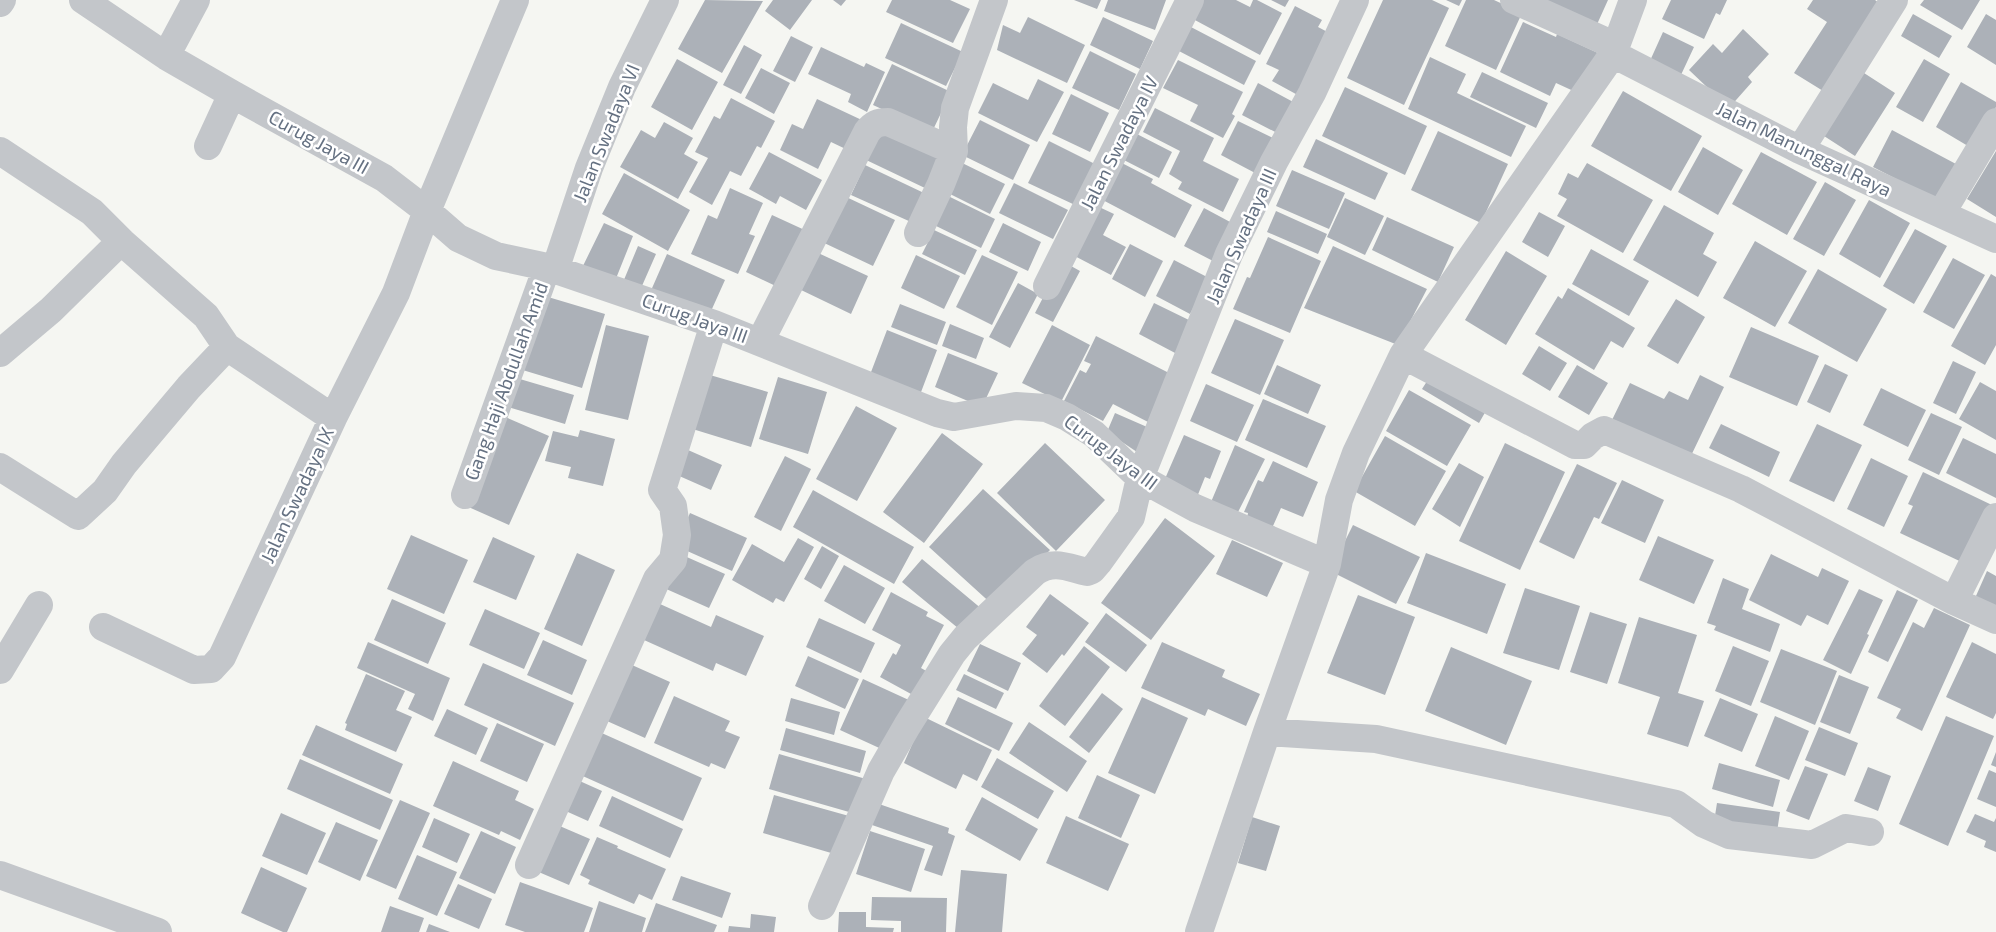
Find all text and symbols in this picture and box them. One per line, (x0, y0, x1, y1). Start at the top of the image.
street label: Jalan Swadaya VI (567, 60, 644, 205)
street label: Jalan Swadaya IV (1075, 72, 1162, 214)
street label: Jalan Manunggal Raya (1713, 96, 1895, 201)
street label: Curug Jaya III (265, 105, 373, 179)
street label: Jalan Swadaya III (1200, 165, 1281, 307)
street label: Gang Haji Abdullah Amid (459, 278, 552, 483)
street label: Curug Jaya III (639, 288, 751, 347)
street label: Curug Jaya III (1060, 409, 1163, 494)
street label: Jalan Swadaya IX (255, 423, 338, 566)

